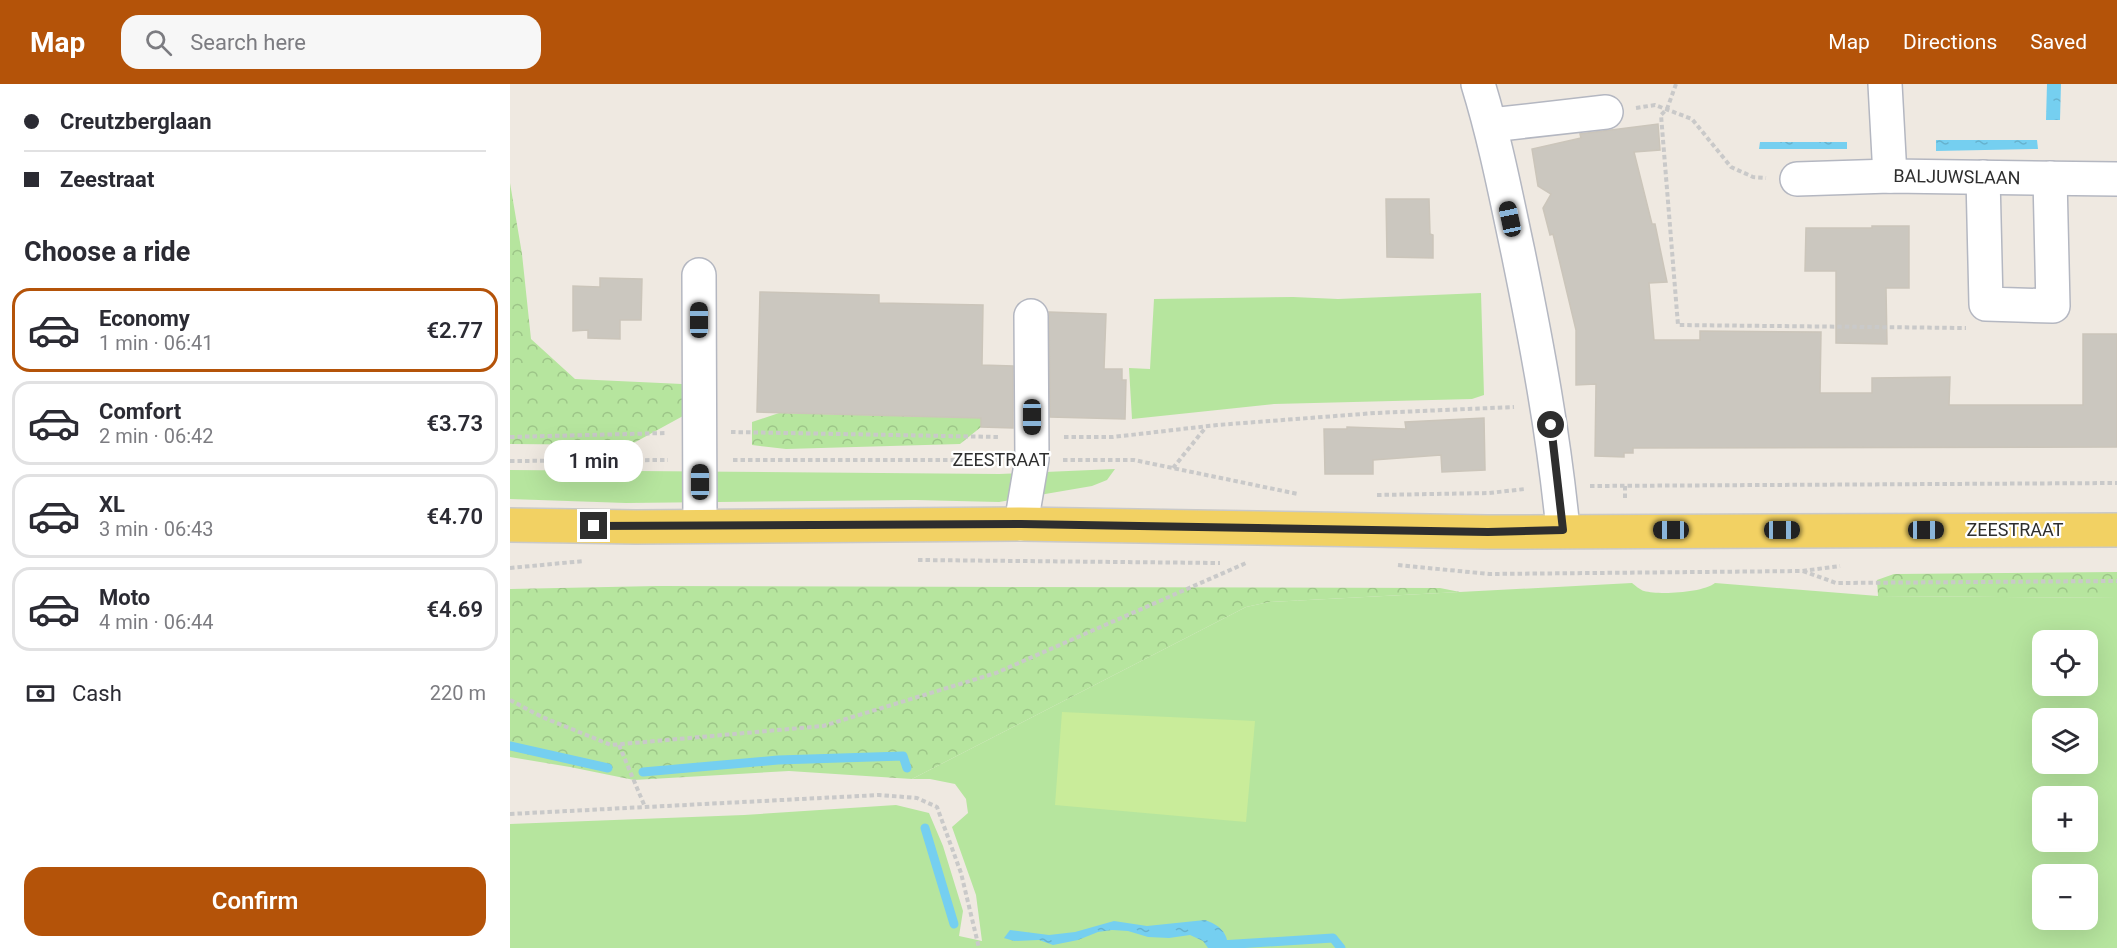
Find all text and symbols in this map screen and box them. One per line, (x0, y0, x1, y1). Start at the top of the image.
search box (121, 15, 541, 69)
text: Map (30, 26, 85, 59)
icon: search (142, 26, 175, 59)
text: Search here (190, 30, 306, 55)
text: Map (1828, 30, 1870, 54)
text: Directions (1903, 30, 1997, 54)
text: Saved (2030, 30, 2087, 54)
text: Creutzberglaan (60, 109, 211, 134)
street label: BALJUWSLAAN (1893, 165, 2021, 188)
text: Zeestraat (60, 167, 154, 192)
car (1497, 200, 1523, 238)
text: Choose a ride (24, 236, 190, 268)
car (690, 302, 708, 338)
icon: car (27, 303, 81, 357)
text: Economy (99, 306, 190, 331)
text: €2.77 (426, 318, 483, 343)
text: 1 min · 06:41 (99, 331, 214, 355)
icon: car (27, 396, 81, 450)
text: Comfort (99, 399, 181, 424)
car (1023, 399, 1041, 435)
text: €3.73 (426, 411, 483, 436)
route start (1537, 411, 1564, 438)
text: 2 min · 06:42 (99, 424, 214, 448)
callout: 1 min (544, 439, 644, 481)
text: 1 min (568, 449, 619, 473)
street label: ZEESTRAAT (953, 449, 1050, 470)
car (691, 464, 709, 500)
icon: car (27, 489, 81, 543)
text: XL (99, 492, 125, 517)
text: €4.70 (426, 504, 483, 529)
route end (580, 512, 607, 539)
text: 3 min · 06:43 (99, 517, 214, 541)
street label: ZEESTRAAT (1967, 519, 2064, 540)
car (1653, 521, 1689, 539)
car (1764, 521, 1800, 539)
car (1908, 521, 1944, 539)
icon: car (27, 582, 81, 636)
text: Moto (99, 585, 150, 610)
text: €4.69 (426, 597, 483, 622)
text: 4 min · 06:44 (99, 610, 214, 634)
map controls (2032, 630, 2098, 930)
button: locate (2032, 630, 2098, 696)
icon: cash (24, 677, 57, 710)
text: Cash (72, 681, 122, 706)
text: 220 m (430, 681, 486, 705)
button: layers (2032, 708, 2098, 774)
button: + (2032, 786, 2098, 852)
button: − (2032, 864, 2098, 930)
button: Confirm (24, 867, 486, 936)

